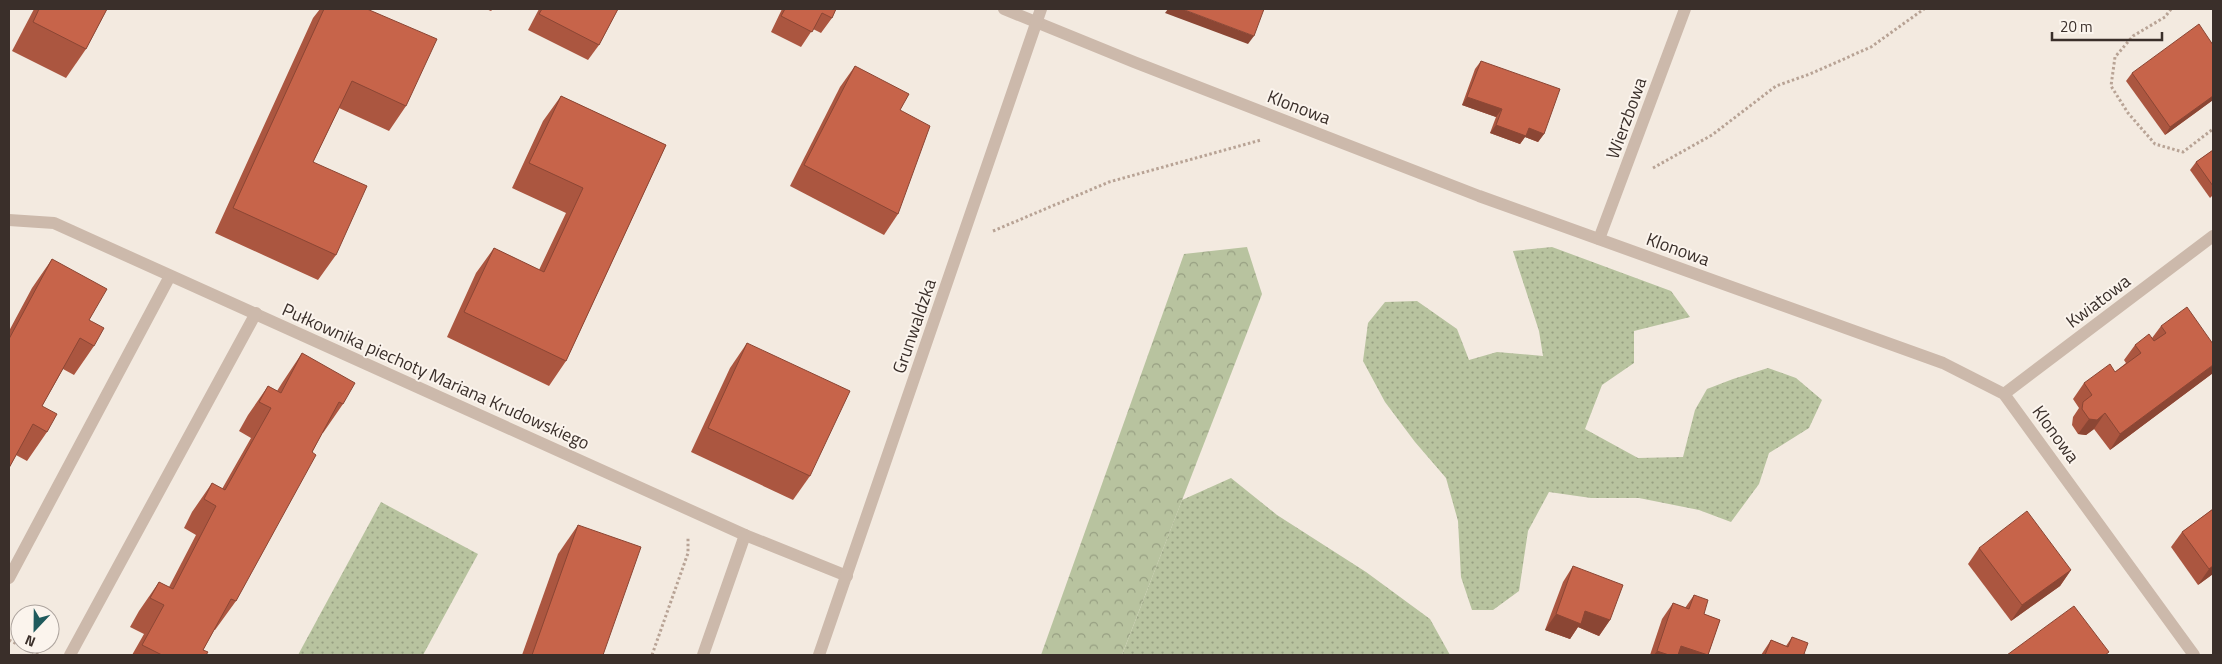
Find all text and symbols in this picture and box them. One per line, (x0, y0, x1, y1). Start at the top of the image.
scale bar (2052, 10, 2162, 42)
text: 20 m (2060, 15, 2093, 38)
street label: Wierzbowa (1599, 73, 1653, 163)
street label: Klonowa (1264, 83, 1334, 131)
street label: Klonowa (1643, 225, 1713, 273)
street label: Kwiatowa (2060, 268, 2136, 334)
street label: Grunwaldzka (885, 275, 943, 377)
street label: Pułkownika piechoty Mariana Krudowskiego (278, 296, 594, 456)
street label: Klonowa (2026, 400, 2086, 468)
north arrow (10, 604, 60, 654)
text: N (22, 630, 38, 653)

